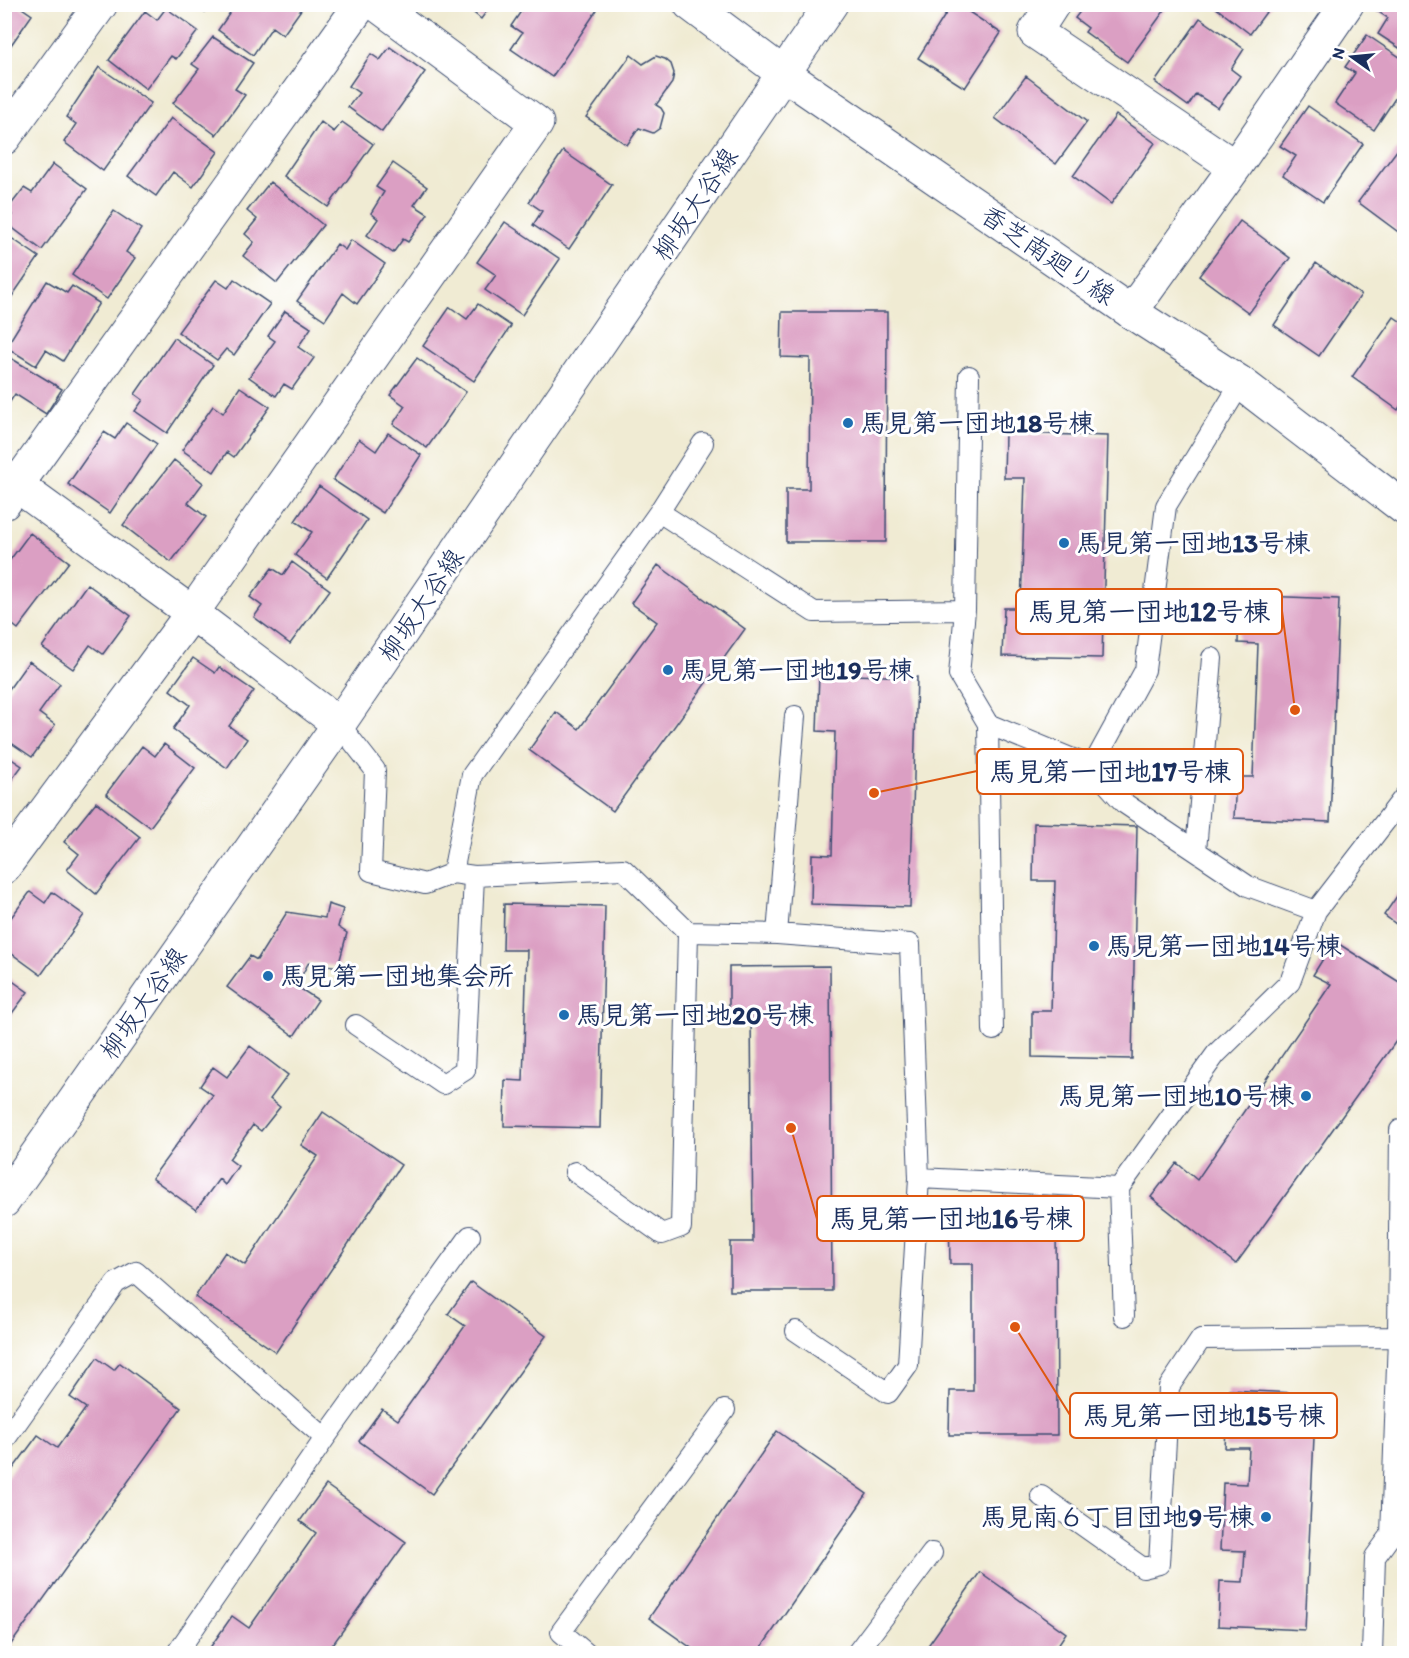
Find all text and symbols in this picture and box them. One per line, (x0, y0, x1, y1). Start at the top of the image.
north arrow (1322, 27, 1382, 87)
text: N (1327, 46, 1349, 61)
street label: 柳坂大谷線 (645, 141, 745, 267)
street label: 香芝南廻り線 (974, 198, 1122, 312)
place label: 馬見第一団地18号棟 (860, 407, 1094, 439)
marker: 馬見第一団地18号棟 (841, 416, 855, 430)
place label: 馬見第一団地13号棟 (1076, 527, 1310, 559)
marker: 馬見第一団地13号棟 (1057, 536, 1071, 550)
street label: 柳坂大谷線 (371, 542, 471, 668)
callout: 馬見第一団地12号棟 (1016, 589, 1282, 634)
text: 馬見第一団地12号棟 (1028, 595, 1270, 628)
place label: 馬見第一団地19号棟 (680, 654, 914, 686)
marker: 馬見第一団地19号棟 (661, 663, 675, 677)
callout: 馬見第一団地17号棟 (977, 749, 1243, 794)
text: 馬見第一団地17号棟 (989, 755, 1231, 788)
place label: 馬見第一団地14号棟 (1106, 930, 1342, 962)
marker: 馬見第一団地14号棟 (1087, 939, 1101, 953)
street label: 柳坂大谷線 (93, 941, 193, 1065)
place label: 馬見第一団地集会所 (280, 960, 514, 992)
marker: 馬見第一団地集会所 (261, 969, 275, 983)
place label: 馬見第一団地20号棟 (576, 999, 814, 1031)
marker: 馬見第一団地20号棟 (557, 1008, 571, 1022)
place label: 馬見第一団地10号棟 (1058, 1080, 1294, 1112)
marker: 馬見第一団地10号棟 (1299, 1089, 1313, 1103)
callout: 馬見第一団地16号棟 (817, 1196, 1084, 1241)
text: 馬見第一団地16号棟 (830, 1202, 1072, 1235)
callout: 馬見第一団地15号棟 (1070, 1393, 1337, 1438)
text: 馬見第一団地15号棟 (1083, 1399, 1325, 1432)
place label: 馬見南６丁目団地9号棟 (980, 1501, 1254, 1533)
marker: 馬見南６丁目団地9号棟 (1259, 1510, 1273, 1524)

